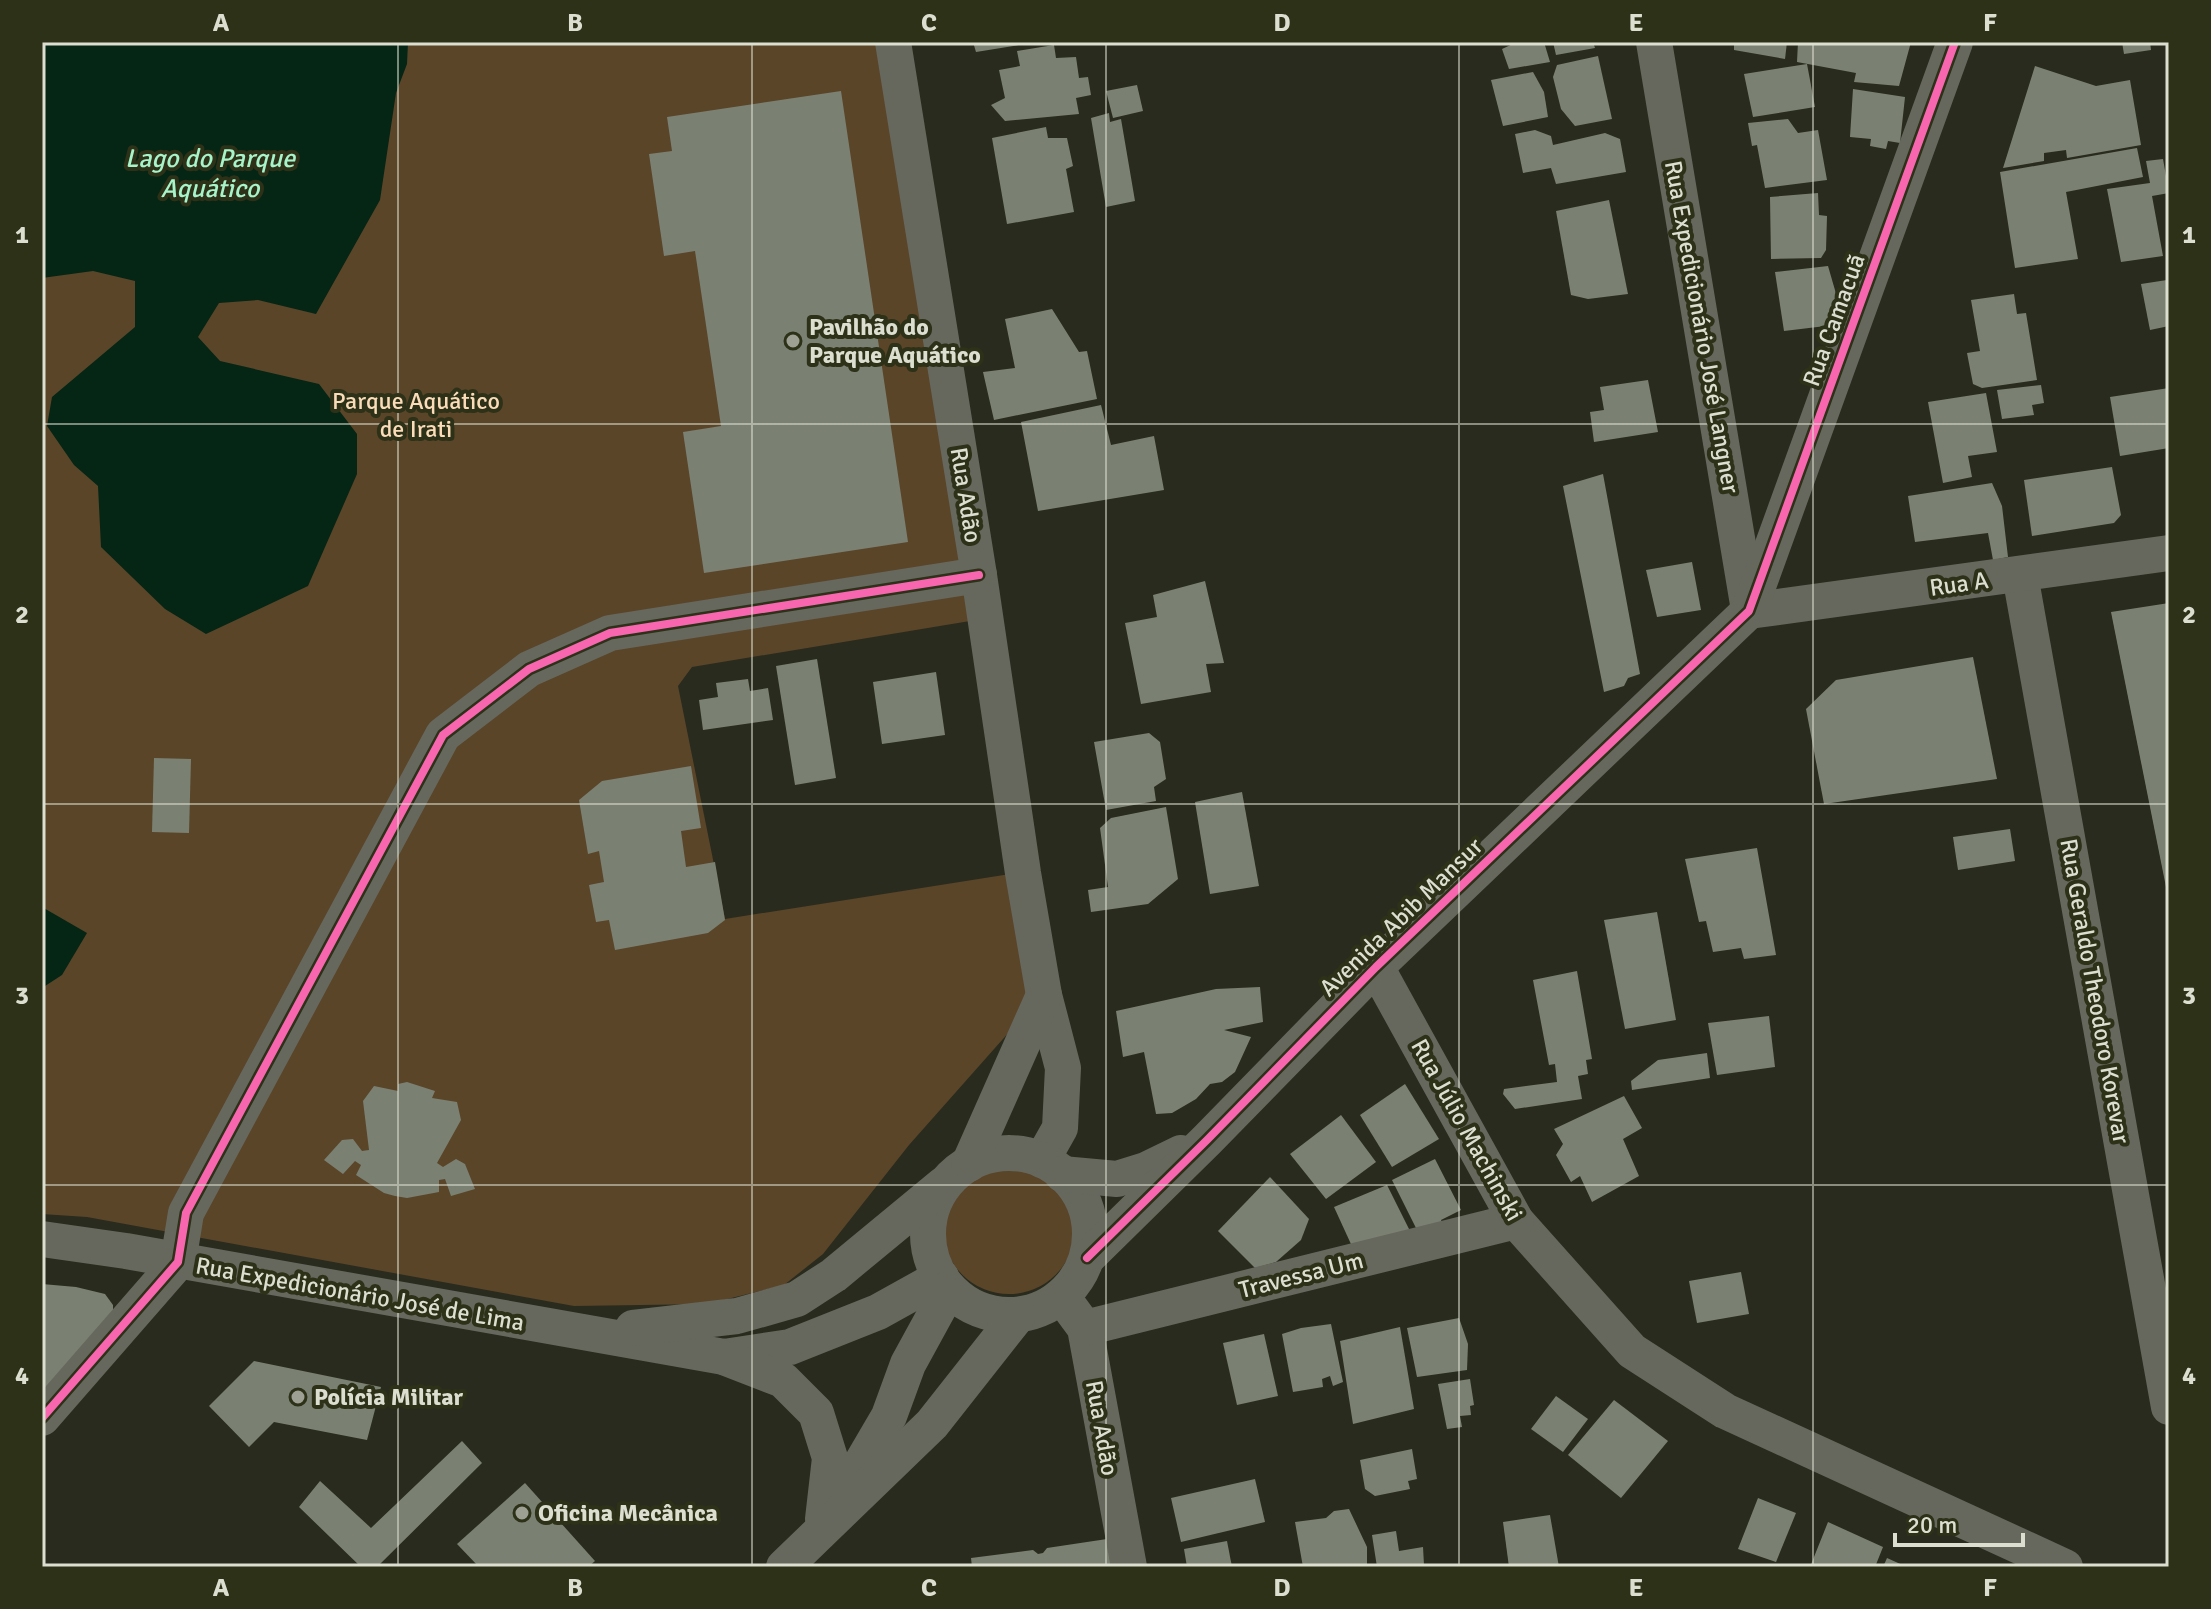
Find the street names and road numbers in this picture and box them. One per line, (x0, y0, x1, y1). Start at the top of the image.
street label: Rua Expedicionário José Langner (1658, 158, 1746, 496)
street label: Rua Camacuã (1796, 250, 1872, 390)
street label: Rua Adão (944, 445, 988, 545)
street label: Rua A (1928, 565, 1991, 603)
street label: Avenida Abib Mansur (1313, 831, 1489, 1003)
street label: Rua Geraldo Theodoro Korevar (2053, 836, 2137, 1146)
street label: Rua Júlio Machinski (1404, 1034, 1530, 1226)
street label: Travessa Um (1236, 1245, 1366, 1305)
street label: Rua Expedicionário José de Lima (193, 1250, 527, 1338)
street label: Rua Adão (1079, 1378, 1125, 1478)

